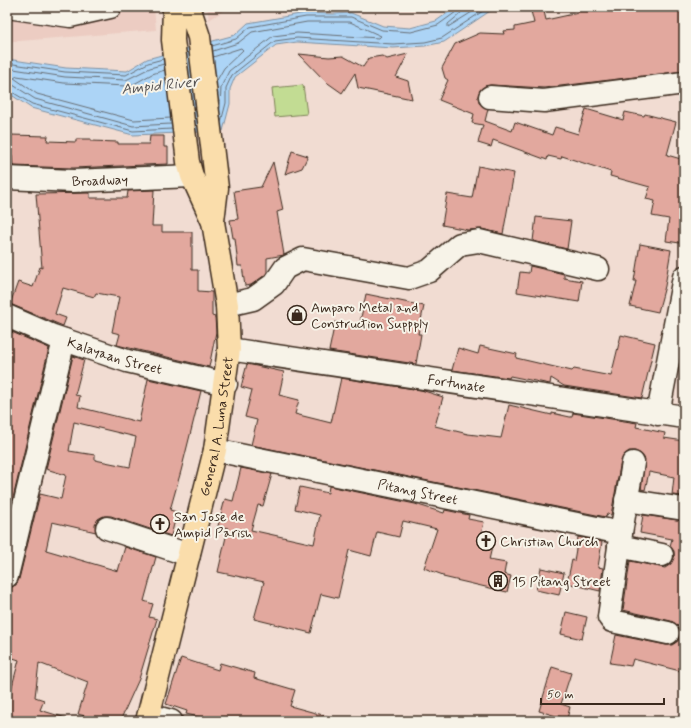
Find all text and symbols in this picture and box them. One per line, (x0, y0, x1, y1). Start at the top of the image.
water label: Ampid River (120, 72, 202, 100)
street label: Broadway (72, 171, 128, 191)
place label: Amparo Metal and Construction Suppply (311, 299, 429, 333)
shop icon: Amparo Metal and Construction Suppply (286, 304, 308, 326)
street label: Kalayaan Street (65, 333, 164, 379)
street label: General A. Luna Street (196, 355, 238, 498)
street label: Fortunate (426, 371, 486, 397)
street label: Pitang Street (376, 475, 459, 509)
place label: San Jose de Ampid Parish (174, 508, 252, 542)
church icon: San Jose de Ampid Parish (149, 513, 171, 535)
church icon: Christian Church (475, 530, 497, 552)
place label: Christian Church (500, 533, 599, 551)
building icon: 15 Pitang Street (487, 570, 509, 592)
place label: 15 Pitang Street (512, 573, 611, 591)
scale bar (541, 680, 664, 706)
text: 50 m (547, 687, 574, 703)

